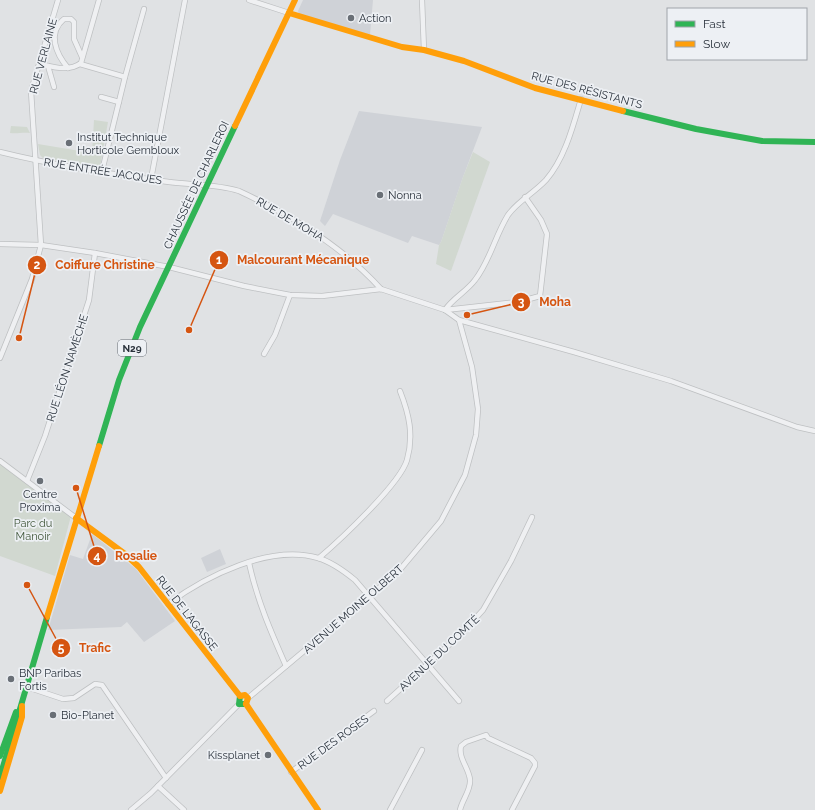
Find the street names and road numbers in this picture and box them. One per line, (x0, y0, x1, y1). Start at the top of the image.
street label: RUE VERLAINE (27, 17, 60, 95)
street label: RUE DES RÉSISTANTS (530, 68, 644, 112)
street label: CHAUSSÉE DE CHARLEROI (160, 119, 232, 251)
street label: RUE ENTRÉE JACQUES (43, 155, 163, 187)
street label: RUE DE MOHA (254, 195, 326, 244)
street label: RUE LÉON NAMÈCHE (43, 312, 91, 423)
road number: N29 (118, 340, 146, 356)
street label: AVENUE MOINE OLBERT (301, 562, 406, 656)
street label: RUE DE L'AGASSE (153, 573, 220, 654)
street label: AVENUE DU COMTÉ (396, 612, 482, 694)
street label: RUE DES ROSES (295, 712, 372, 772)

